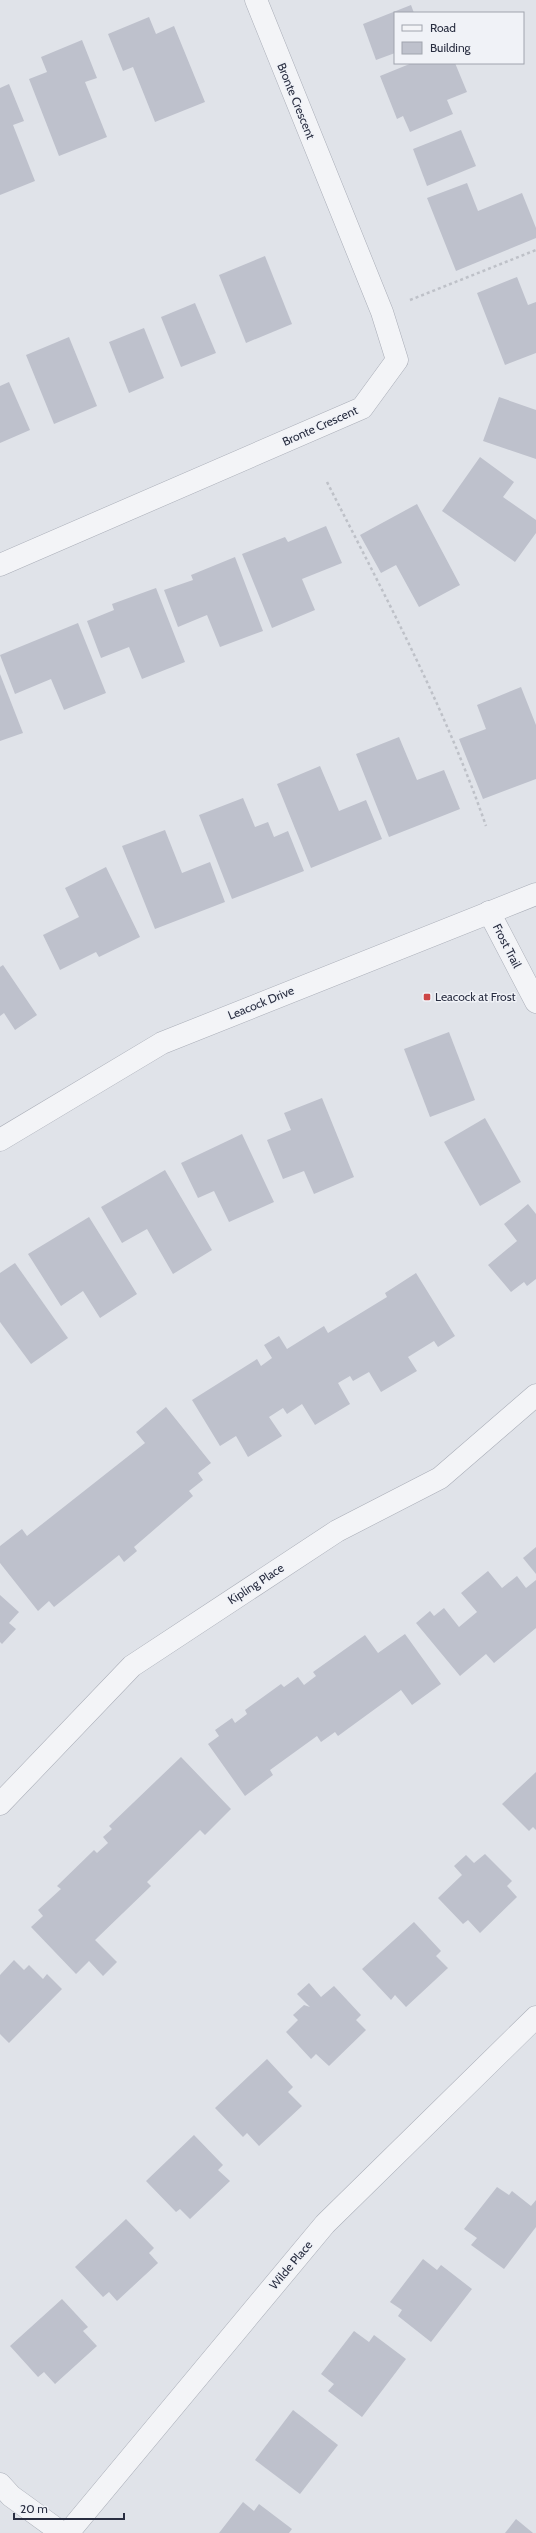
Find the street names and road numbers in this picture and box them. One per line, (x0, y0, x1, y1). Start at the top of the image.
street label: Bronte Crescent (274, 60, 319, 141)
street label: Bronte Crescent (280, 402, 360, 449)
street label: Frost Trail (490, 921, 525, 971)
street label: Leacock Drive (225, 982, 296, 1023)
street label: Kipling Place (225, 1560, 287, 1607)
street label: Wilde Place (266, 2237, 315, 2292)

